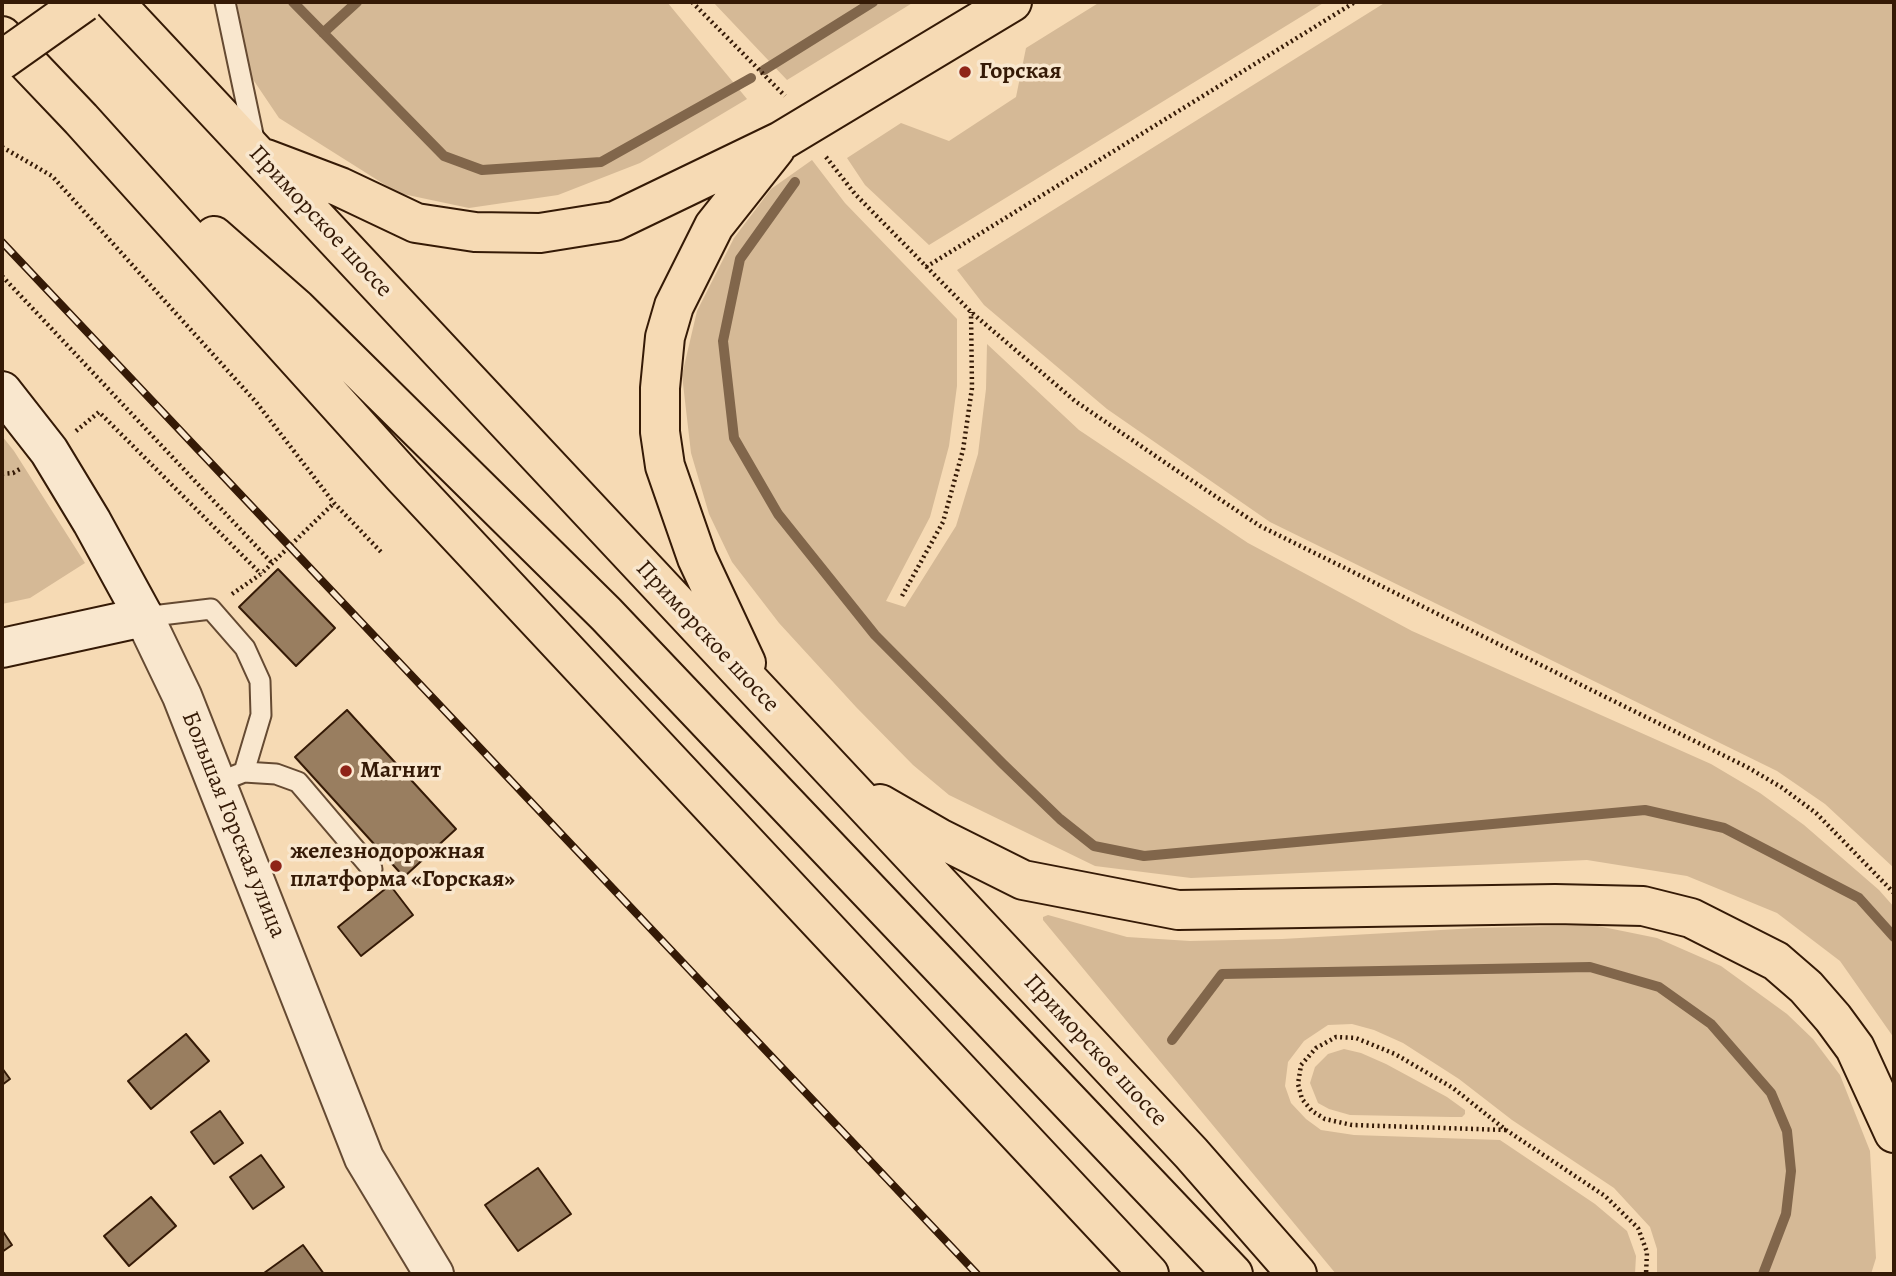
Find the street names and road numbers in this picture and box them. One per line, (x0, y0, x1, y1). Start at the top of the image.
street label: Приморское шоссе (242, 140, 398, 304)
street label: Приморское шоссе (629, 555, 785, 719)
street label: Большая Горская улица (174, 707, 292, 943)
street label: Приморское шоссе (1017, 969, 1173, 1133)

